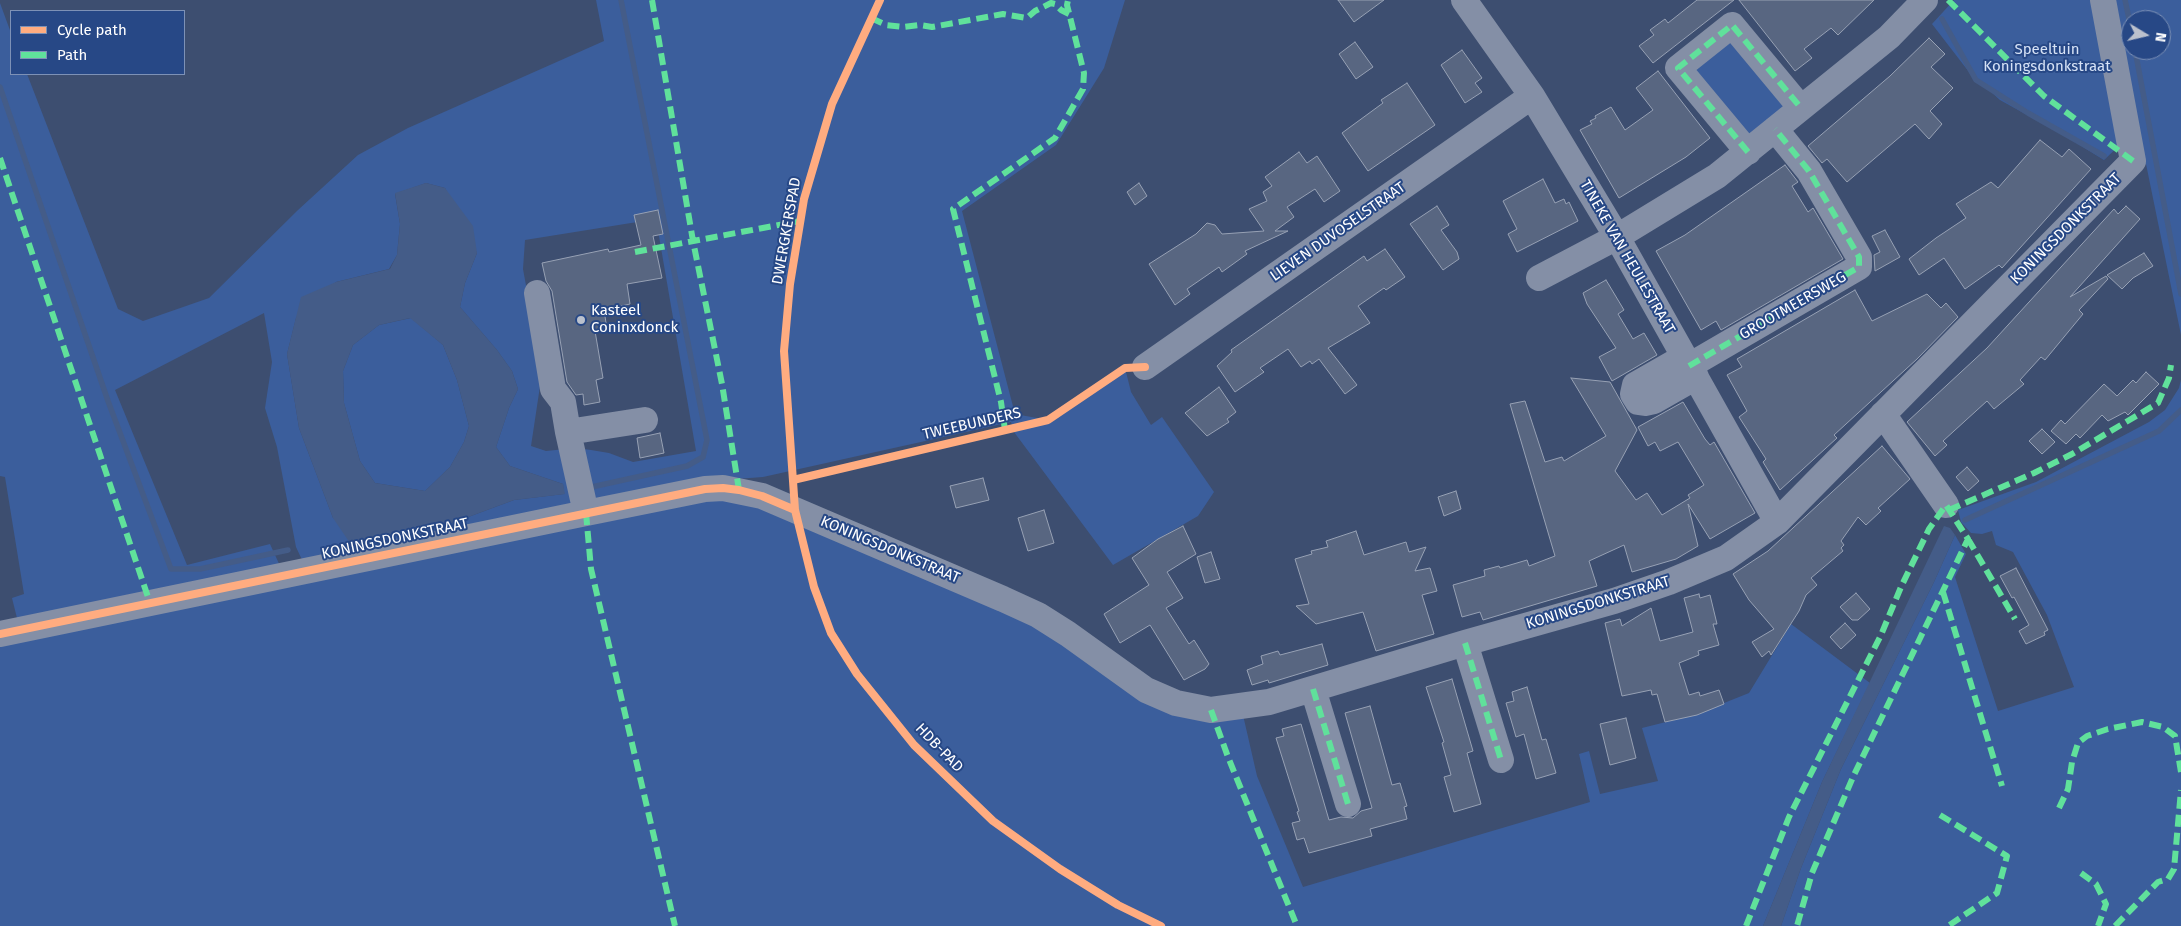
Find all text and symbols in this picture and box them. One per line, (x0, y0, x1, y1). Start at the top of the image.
legend (10, 10, 185, 75)
north arrow (2121, 10, 2171, 60)
text: Cycle path (57, 21, 127, 39)
text: N (2151, 31, 2169, 43)
park label: Speeltuin Koningsdonkstraat (1983, 41, 2111, 76)
text: Path (57, 46, 87, 64)
street label: KONINGSDONKSTRAAT (2007, 170, 2125, 288)
street label: DWERGKERSPAD (769, 176, 805, 286)
street label: TINEKE VAN HEULESTRAAT (1576, 177, 1678, 337)
street label: LIEVEN DUVOSELSTRAAT (1267, 178, 1409, 286)
street label: GROOTMEERSWEG (1736, 268, 1850, 344)
place label: Kasteel Coninxdonck (591, 302, 678, 337)
marker: Kasteel Coninxdonck (575, 314, 587, 326)
street label: TWEEBUNDERS (921, 404, 1023, 444)
street label: KONINGSDONKSTRAAT (818, 513, 962, 587)
street label: KONINGSDONKSTRAAT (320, 515, 470, 563)
street label: KONINGSDONKSTRAAT (1524, 573, 1672, 633)
street label: HDB-PAD (911, 720, 967, 776)

